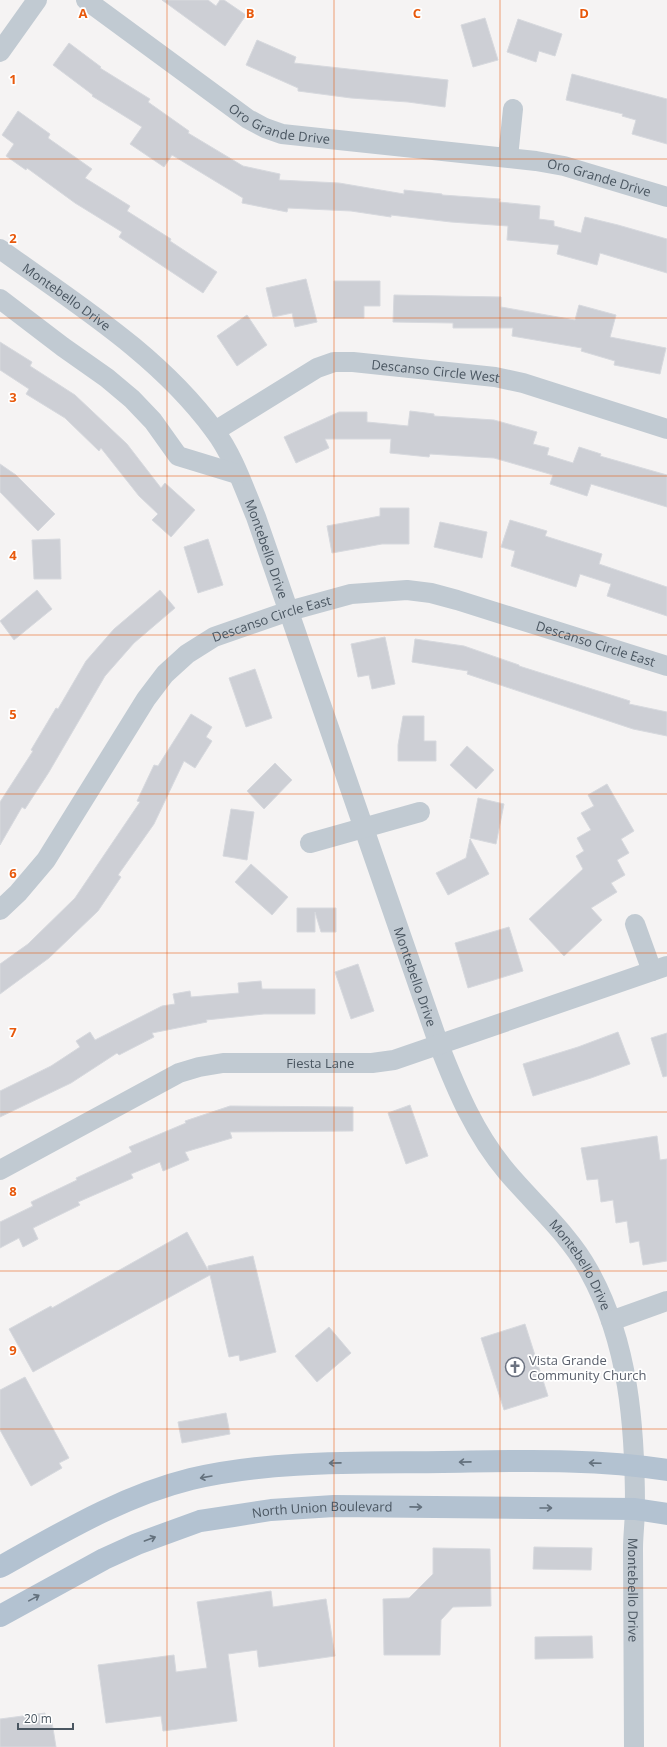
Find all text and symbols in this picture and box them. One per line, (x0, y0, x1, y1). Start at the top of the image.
text: A (79, 4, 88, 22)
text: B (246, 4, 255, 22)
text: C (413, 4, 421, 22)
text: D (579, 4, 589, 22)
text: 1 (9, 70, 17, 88)
street label: Oro Grande Drive (225, 99, 331, 148)
street label: Oro Grande Drive (546, 154, 653, 201)
text: 2 (9, 229, 17, 247)
street label: Montebello Drive (19, 259, 114, 335)
street label: Descanso Circle West (371, 355, 502, 387)
text: 3 (9, 388, 17, 406)
street label: Montebello Drive (241, 497, 293, 601)
text: 4 (9, 546, 17, 564)
street label: Descanso Circle East (209, 591, 333, 646)
street label: Descanso Circle East (534, 616, 658, 671)
text: 5 (9, 705, 17, 723)
text: 6 (9, 864, 17, 882)
street label: Montebello Drive (390, 924, 441, 1029)
text: 7 (9, 1023, 17, 1041)
street label: Fiesta Lane (286, 1054, 354, 1072)
text: 8 (9, 1182, 17, 1200)
street label: Montebello Drive (545, 1215, 615, 1313)
text: 9 (9, 1341, 17, 1359)
place label: Vista Grande Community Church (529, 1351, 646, 1384)
church icon: Vista Grande Community Church (504, 1356, 526, 1378)
one-way arrow (459, 1458, 472, 1466)
one-way arrow (589, 1459, 602, 1467)
one-way arrow (329, 1460, 342, 1467)
one-way arrow (200, 1473, 213, 1481)
street label: North Union Boulevard (251, 1497, 393, 1522)
one-way arrow (409, 1504, 422, 1511)
one-way arrow (539, 1504, 552, 1512)
one-way arrow (144, 1535, 156, 1543)
street label: Montebello Drive (624, 1538, 642, 1642)
one-way arrow (28, 1593, 40, 1601)
scale bar (18, 1705, 73, 1731)
text: 20 m (24, 1710, 52, 1727)

